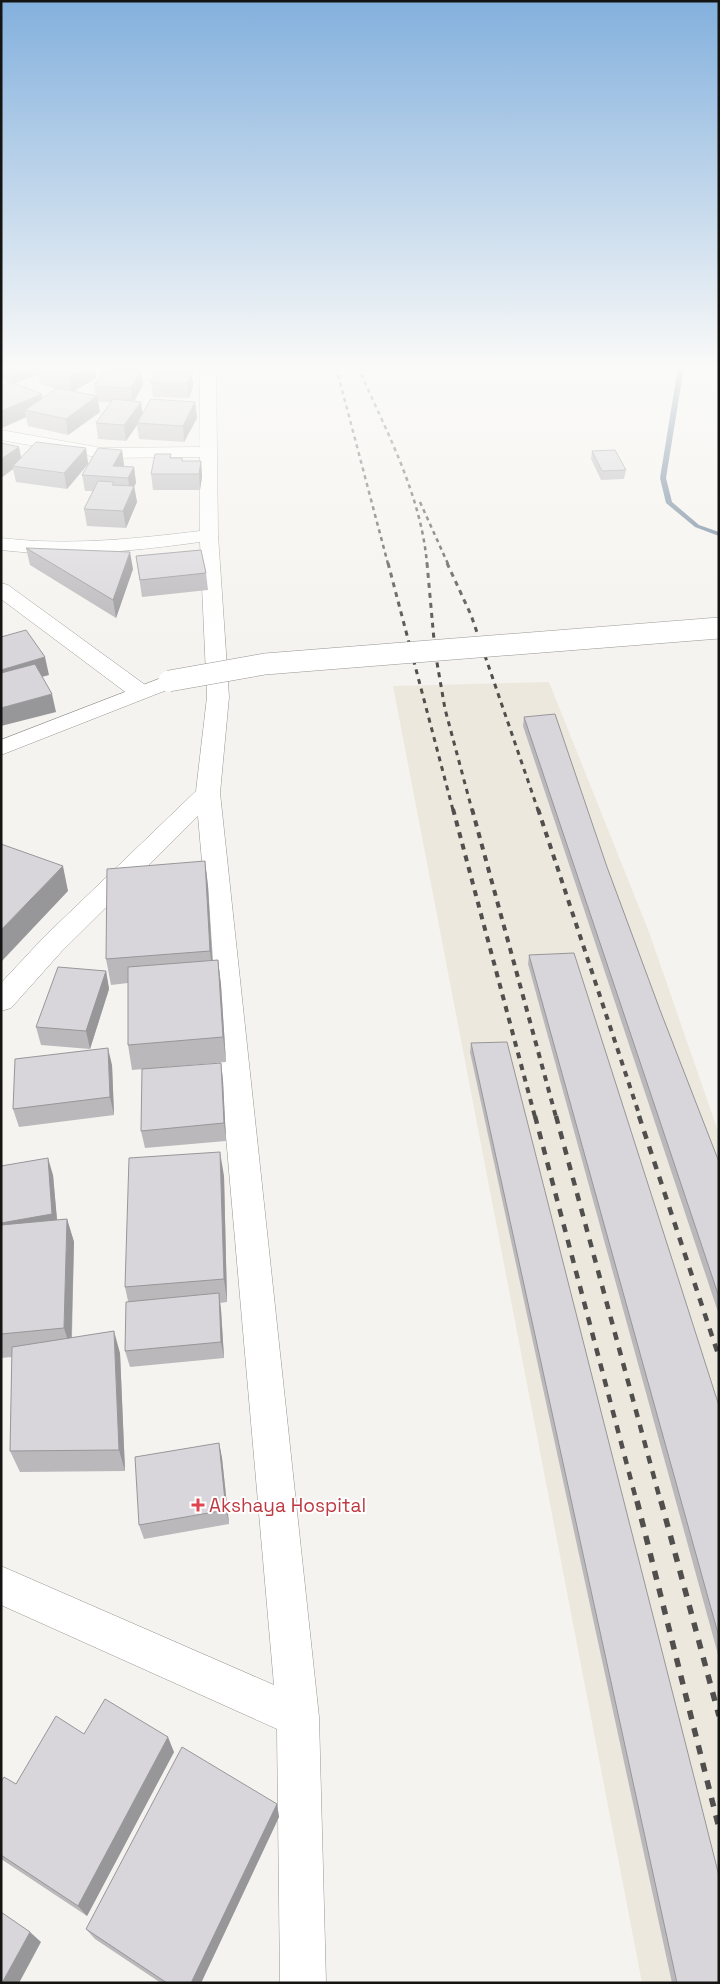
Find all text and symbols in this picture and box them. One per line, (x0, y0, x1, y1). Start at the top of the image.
place label: Akshaya Hospital (209, 1493, 366, 1518)
marker: Akshaya Hospital (191, 1498, 205, 1512)

